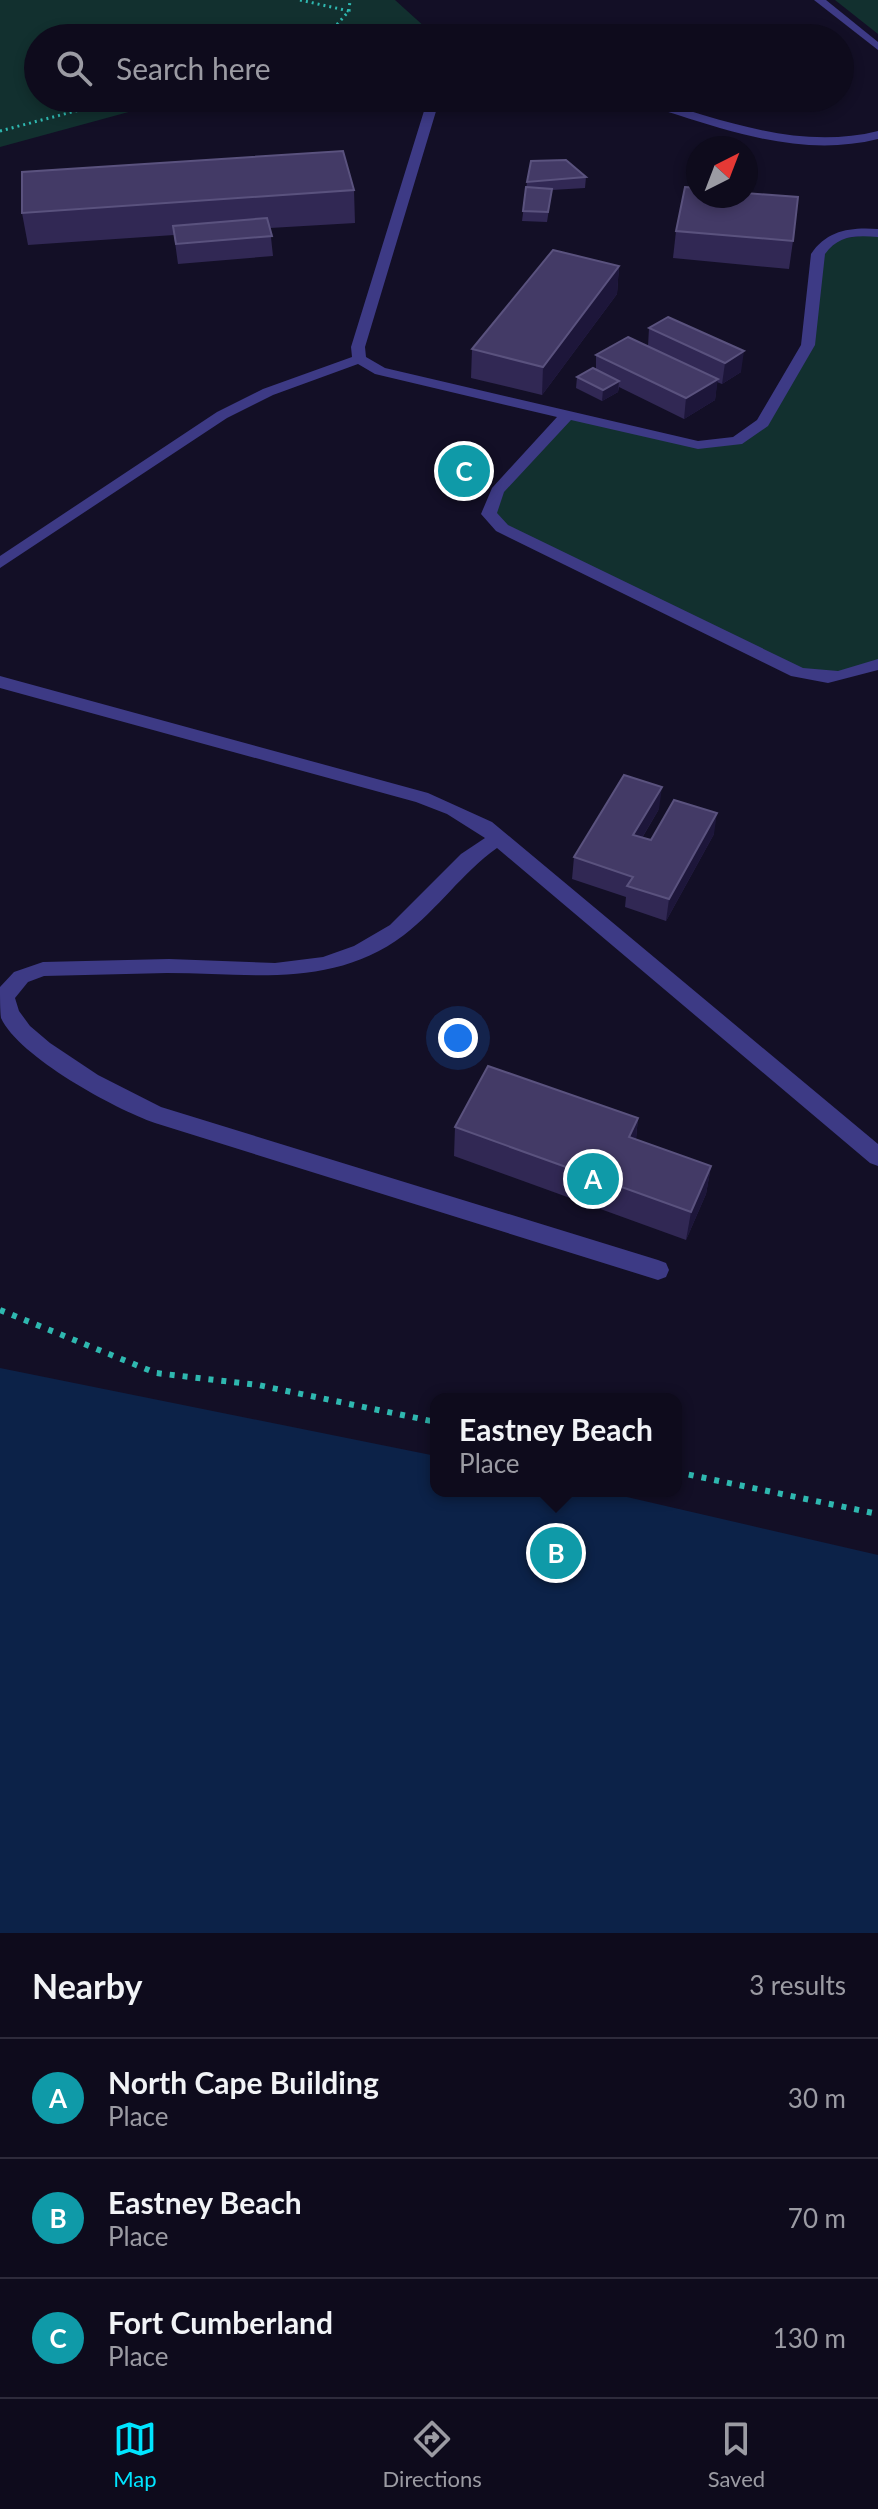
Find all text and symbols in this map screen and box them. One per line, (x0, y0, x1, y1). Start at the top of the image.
search box (24, 24, 854, 112)
icon: search (52, 46, 96, 90)
text: Search here (116, 50, 271, 86)
north arrow (686, 136, 758, 208)
pin: C (438, 441, 490, 501)
your location (438, 1018, 478, 1058)
pin: A (567, 1149, 619, 1209)
popup (430, 1393, 682, 1497)
text: Eastney Beach (459, 1411, 653, 1447)
text: Place (459, 1447, 520, 1479)
pin: B (530, 1523, 582, 1583)
text: Nearby (32, 1965, 143, 2006)
text: 3 results (749, 1969, 846, 2001)
text: North Cape Building (108, 2064, 379, 2100)
text: A (49, 2082, 67, 2114)
text: 30 m (788, 2082, 846, 2114)
text: Place (108, 2100, 169, 2132)
text: Eastney Beach (108, 2184, 302, 2220)
text: B (49, 2202, 67, 2234)
text: 70 m (788, 2202, 846, 2234)
text: Place (108, 2220, 169, 2252)
text: Fort Cumberland (108, 2304, 333, 2340)
text: C (49, 2322, 67, 2354)
text: 130 m (773, 2322, 846, 2354)
text: Place (108, 2340, 169, 2372)
tab: Map (113, 2417, 157, 2492)
tab: Directions (383, 2417, 482, 2492)
tab: Saved (708, 2417, 765, 2492)

